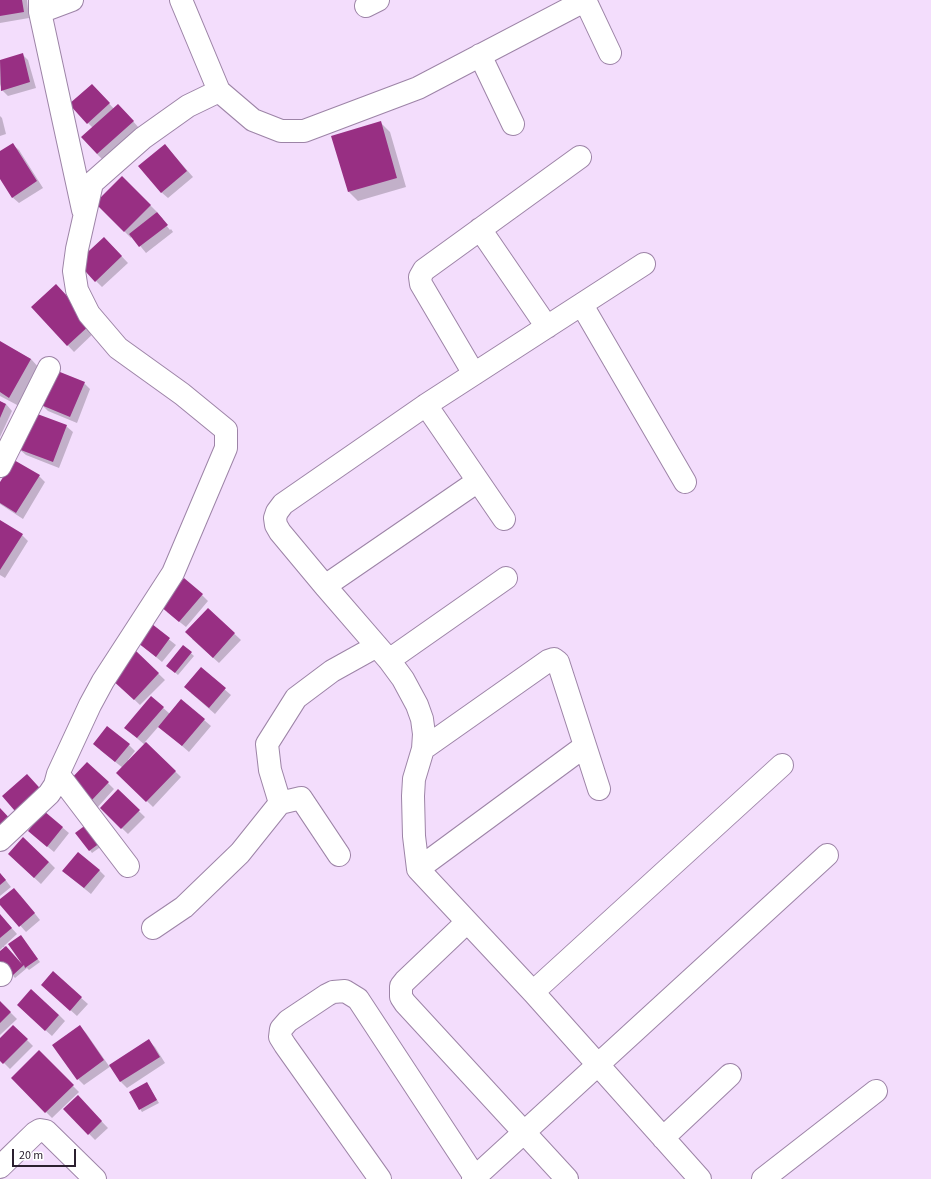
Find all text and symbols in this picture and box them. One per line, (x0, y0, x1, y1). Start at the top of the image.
scale bar (14, 1141, 78, 1167)
text: 20 m (19, 1147, 43, 1164)

